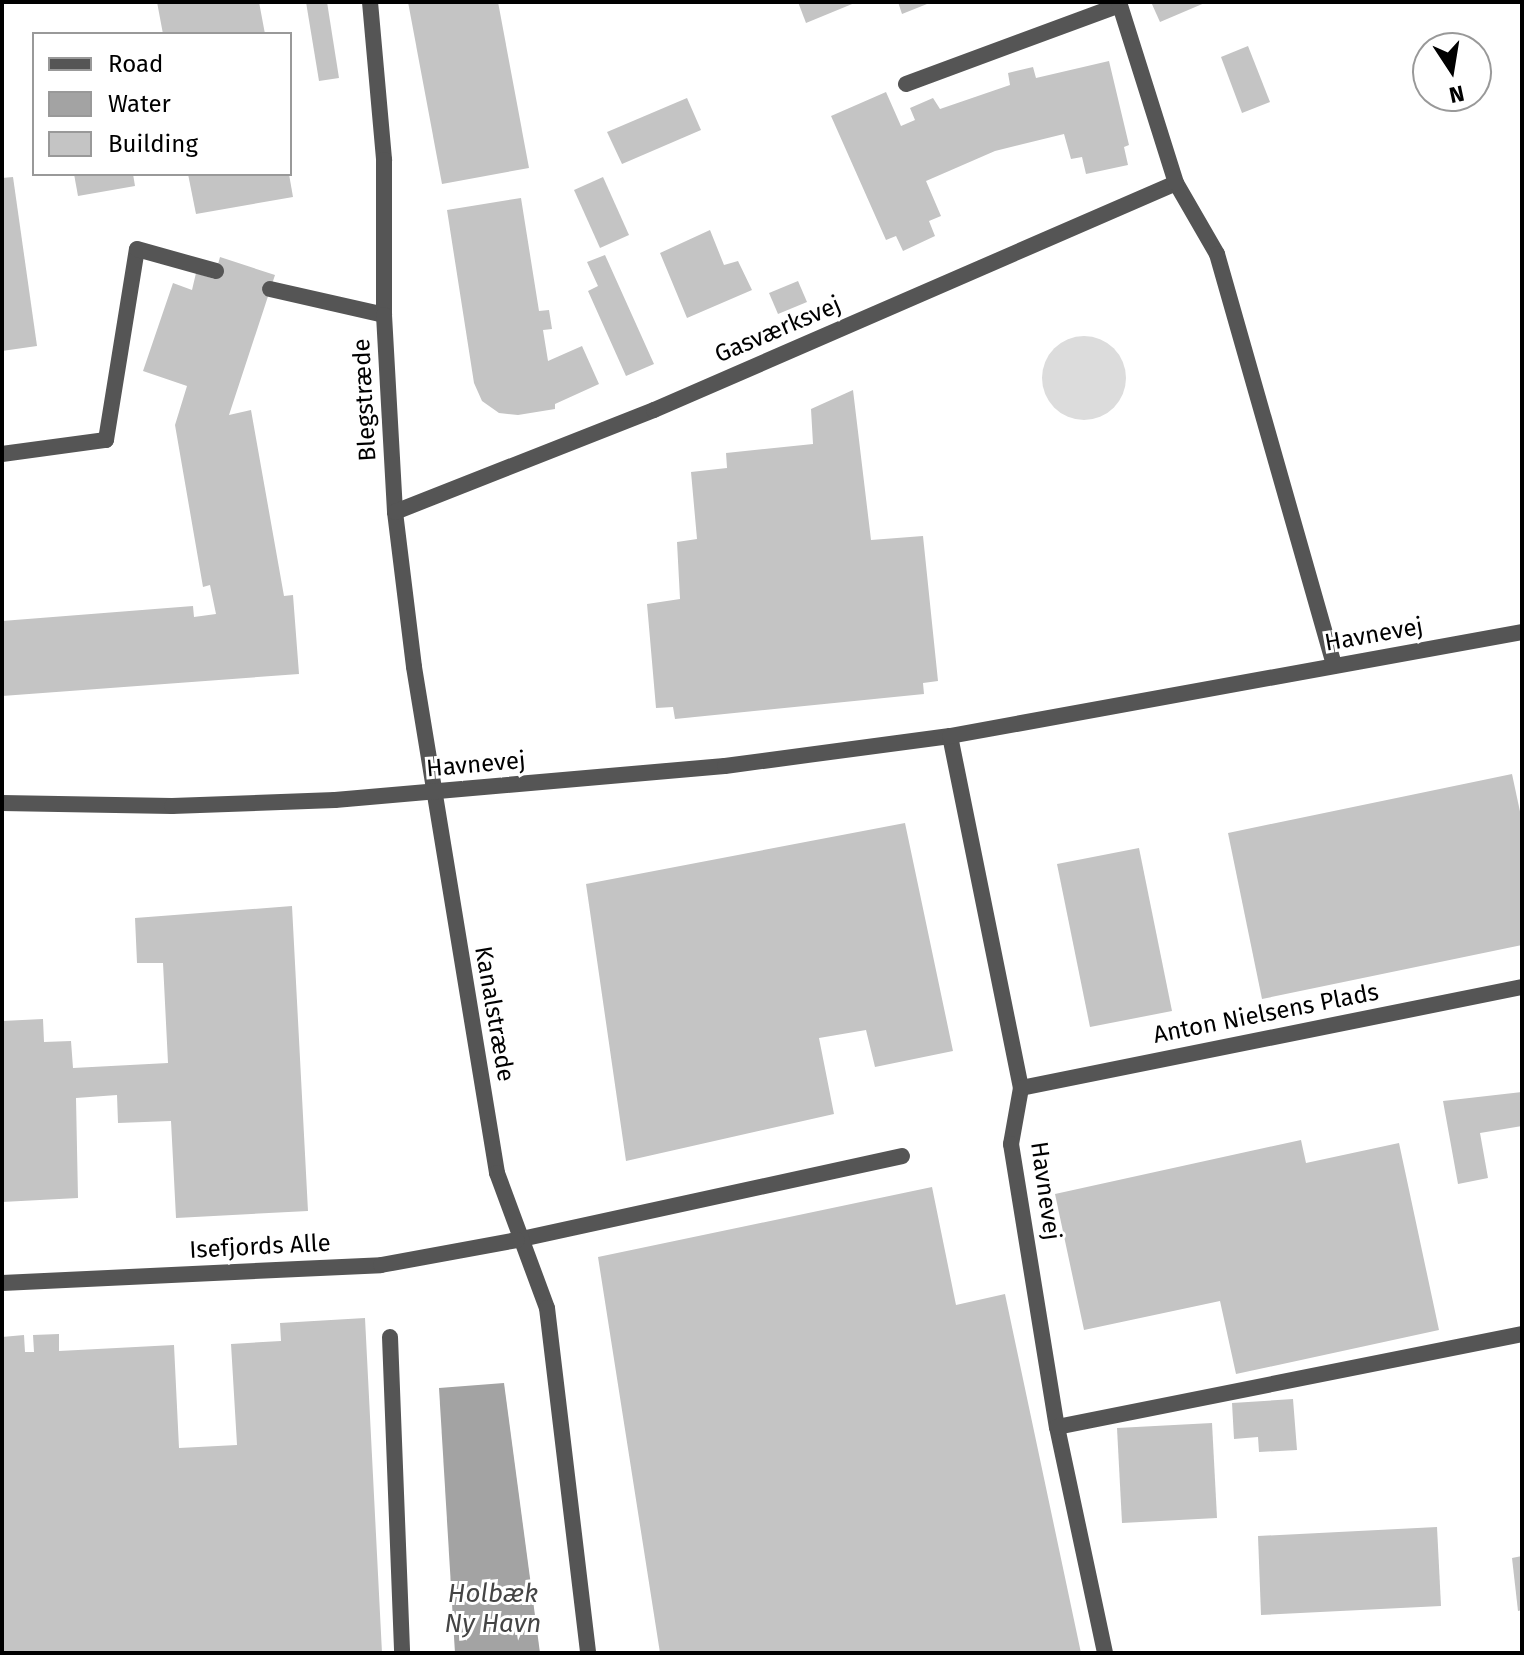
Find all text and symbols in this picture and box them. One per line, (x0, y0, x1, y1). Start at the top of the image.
legend (32, 32, 292, 176)
north arrow (1412, 32, 1492, 112)
text: Road (108, 50, 163, 78)
text: N (1447, 79, 1467, 109)
text: Water (108, 90, 171, 118)
text: Building (108, 130, 198, 158)
street label: Gasværksvej (711, 291, 845, 369)
street label: Blegstræde (347, 338, 383, 462)
street label: Havnevej (1323, 612, 1425, 658)
street label: Havnevej (425, 746, 527, 784)
street label: Kanalstræde (468, 944, 520, 1084)
street label: Anton Nielsens Plads (1151, 978, 1381, 1050)
street label: Havnevej (1024, 1140, 1066, 1242)
street label: Isefjords Alle (189, 1229, 331, 1265)
water label: Holbæk Ny Havn (445, 1578, 541, 1640)

